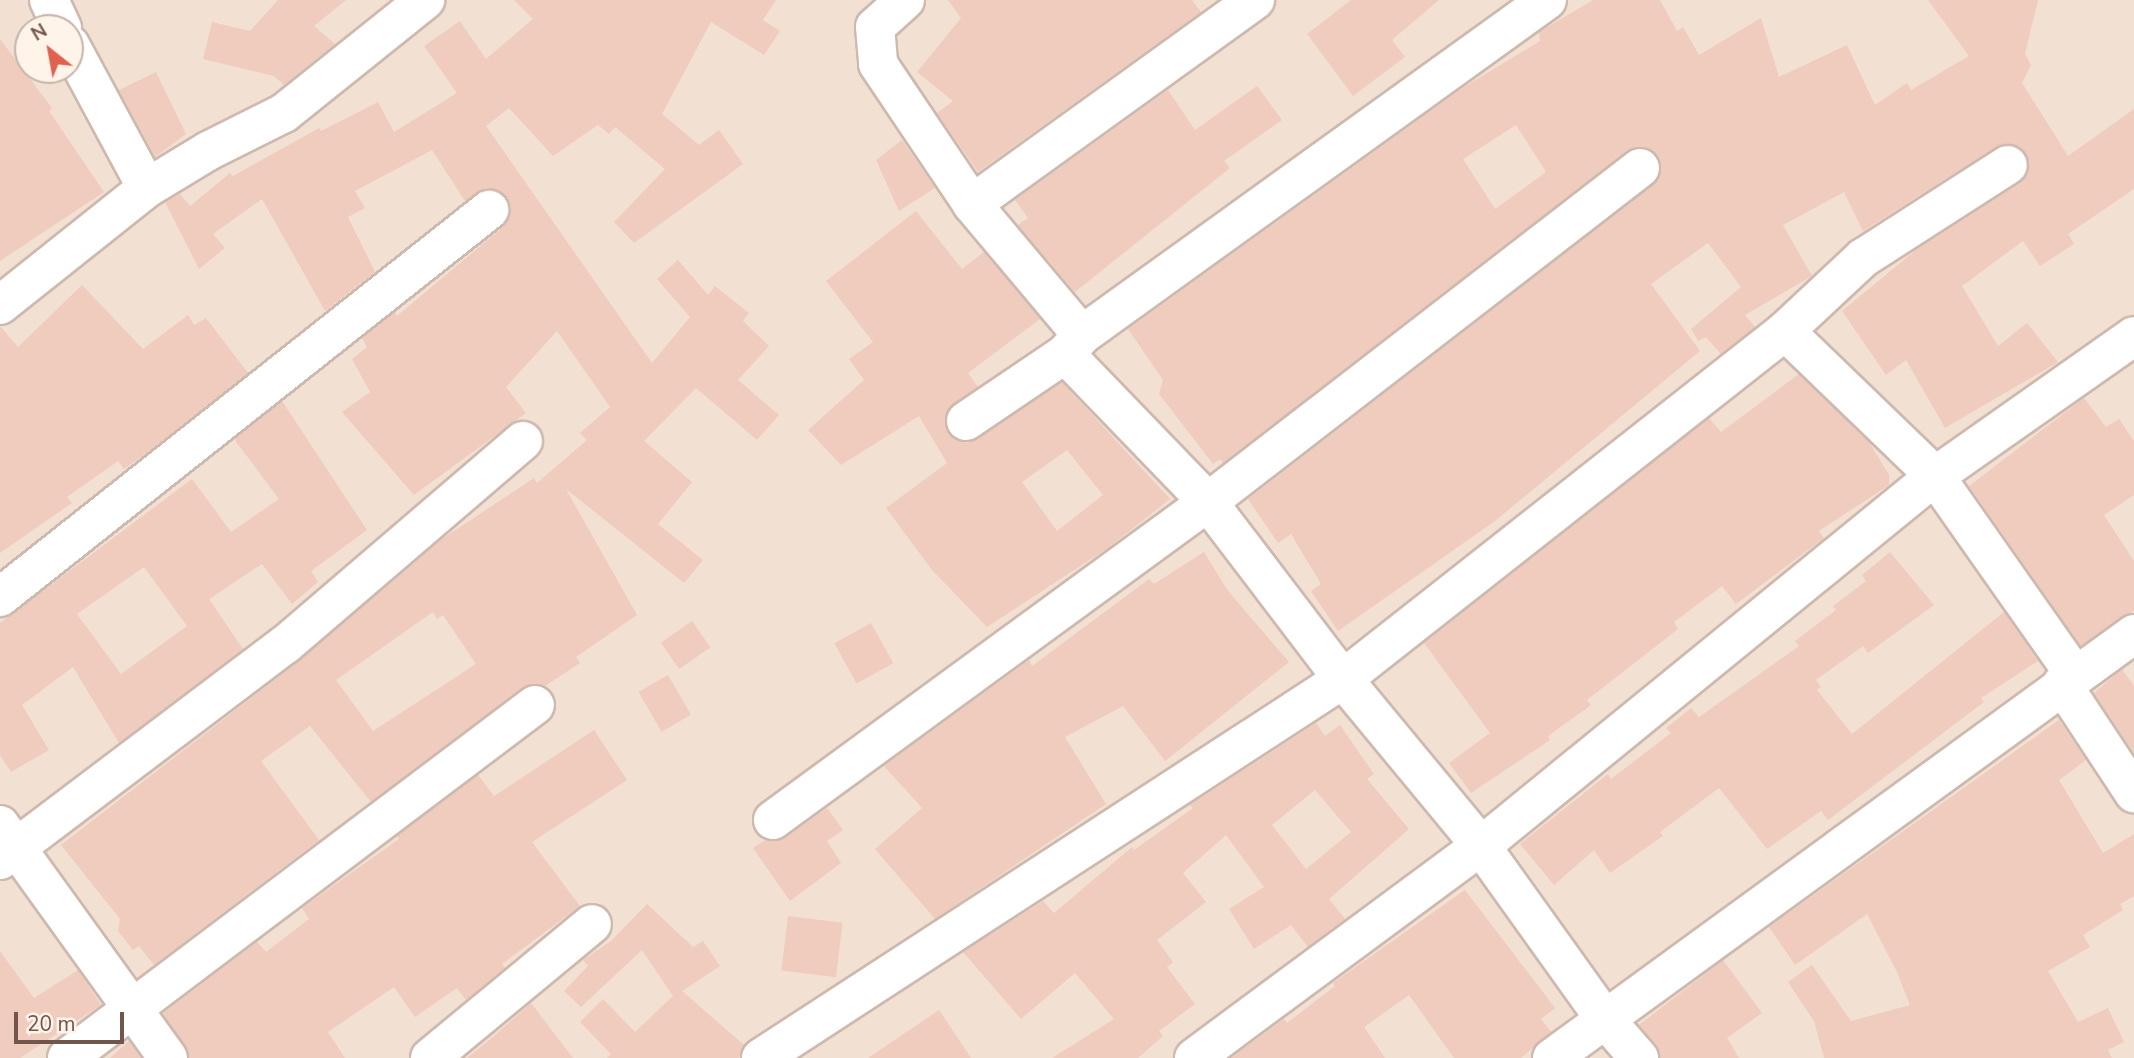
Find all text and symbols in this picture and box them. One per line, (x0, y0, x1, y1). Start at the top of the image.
north arrow (14, 14, 84, 84)
text: N (26, 18, 52, 48)
scale bar (18, 998, 128, 1042)
text: 20 m (27, 1010, 76, 1038)

